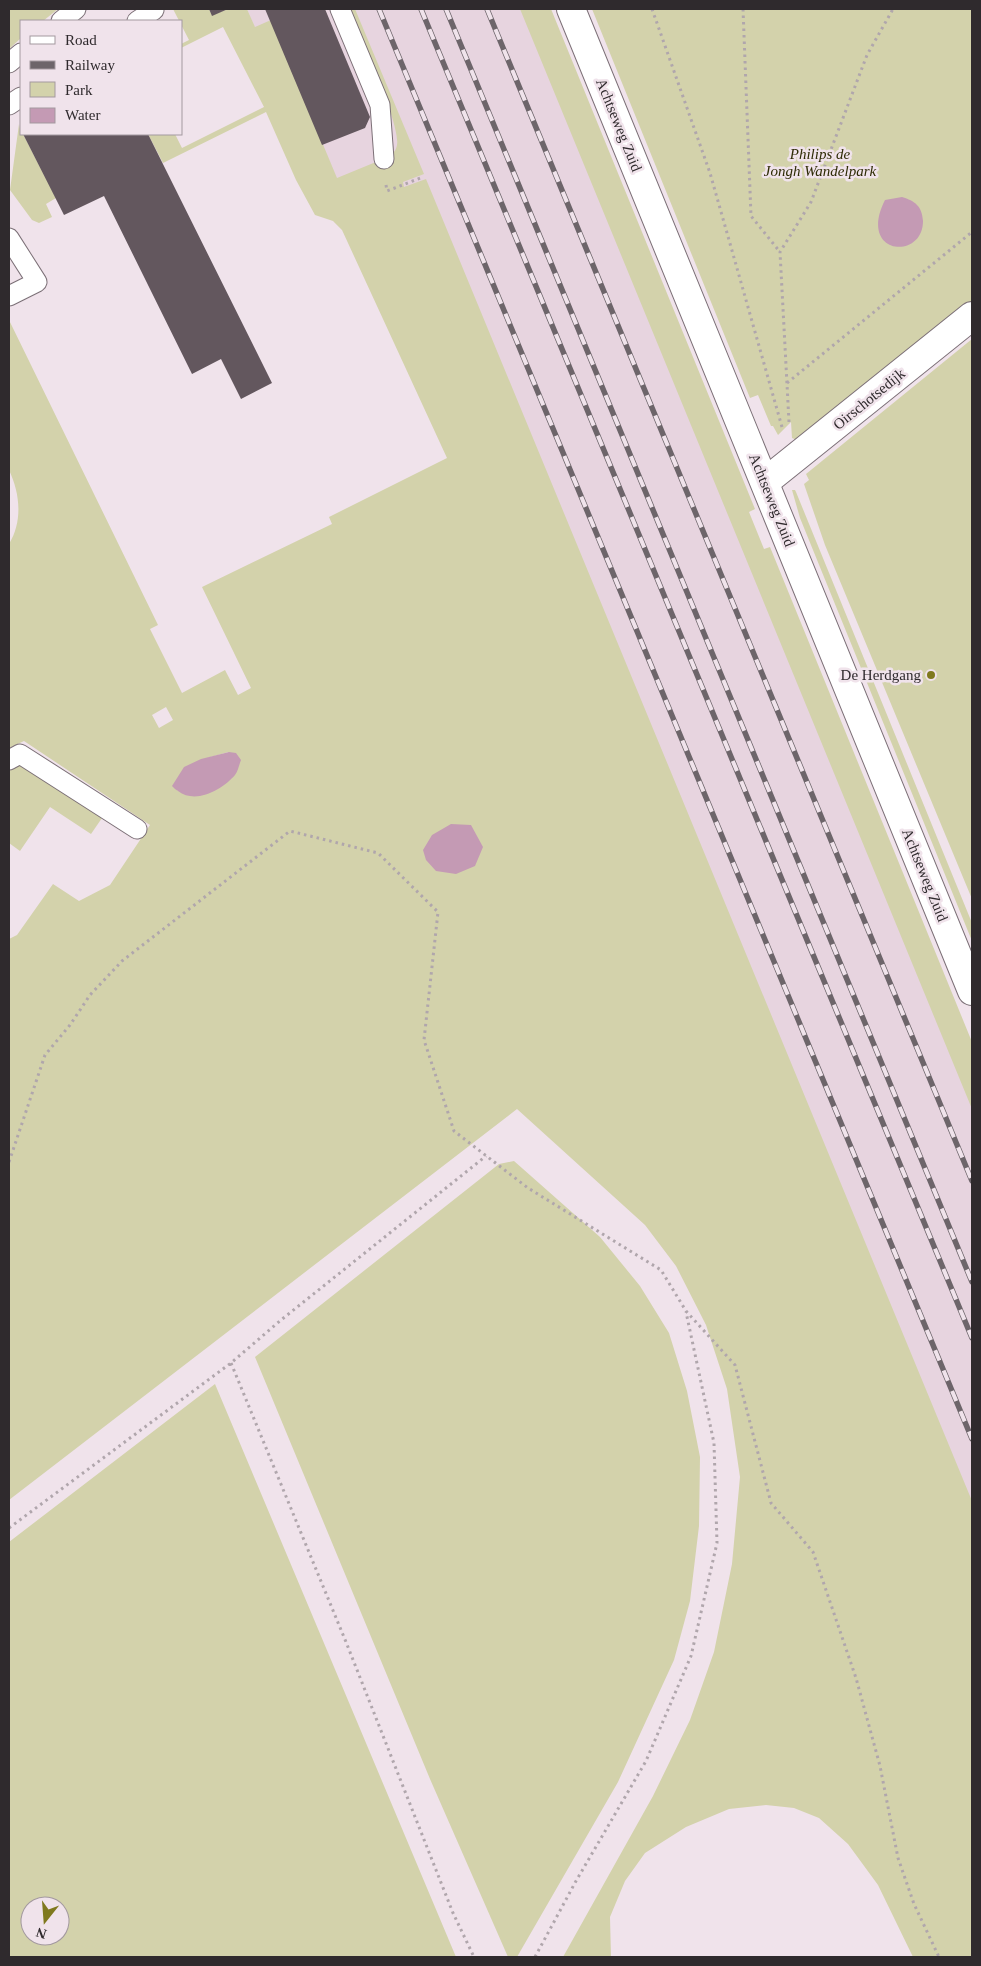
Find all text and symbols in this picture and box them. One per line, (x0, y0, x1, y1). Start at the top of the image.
legend (20, 20, 182, 135)
text: Road (65, 32, 97, 48)
text: Railway (65, 57, 115, 73)
street label: Achtseweg Zuid (593, 76, 645, 174)
text: Park (65, 82, 93, 98)
text: Water (65, 107, 100, 123)
park label: Philips de Jongh Wandelpark (764, 146, 877, 179)
street label: Oirschotsedijk (830, 365, 908, 433)
street label: Achtseweg Zuid (746, 451, 798, 549)
place label: De Herdgang (841, 667, 921, 683)
marker: De Herdgang (925, 669, 937, 681)
street label: Achtseweg Zuid (899, 826, 951, 924)
north arrow (20, 1896, 70, 1946)
text: N (34, 1924, 48, 1942)

